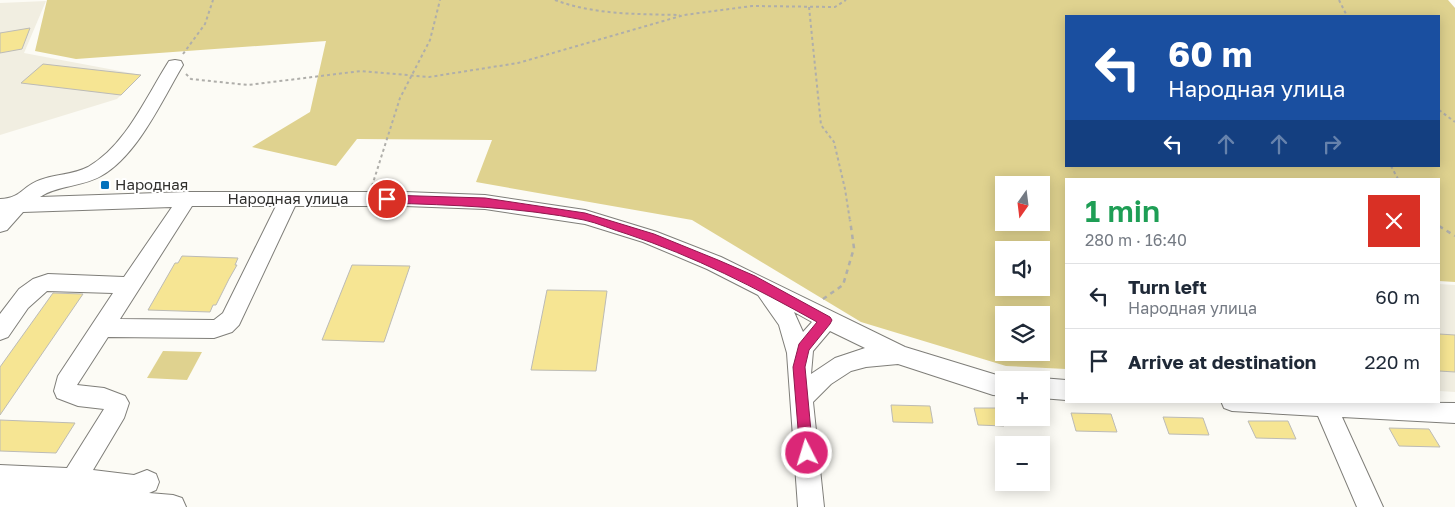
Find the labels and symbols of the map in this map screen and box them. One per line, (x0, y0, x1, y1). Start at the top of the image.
place label: Народная (115, 175, 188, 193)
north arrow (995, 176, 1050, 231)
pin (366, 178, 408, 220)
marker: Народная (99, 179, 111, 191)
street label: Народная улица (228, 189, 348, 207)
position arrow (780, 426, 832, 478)

